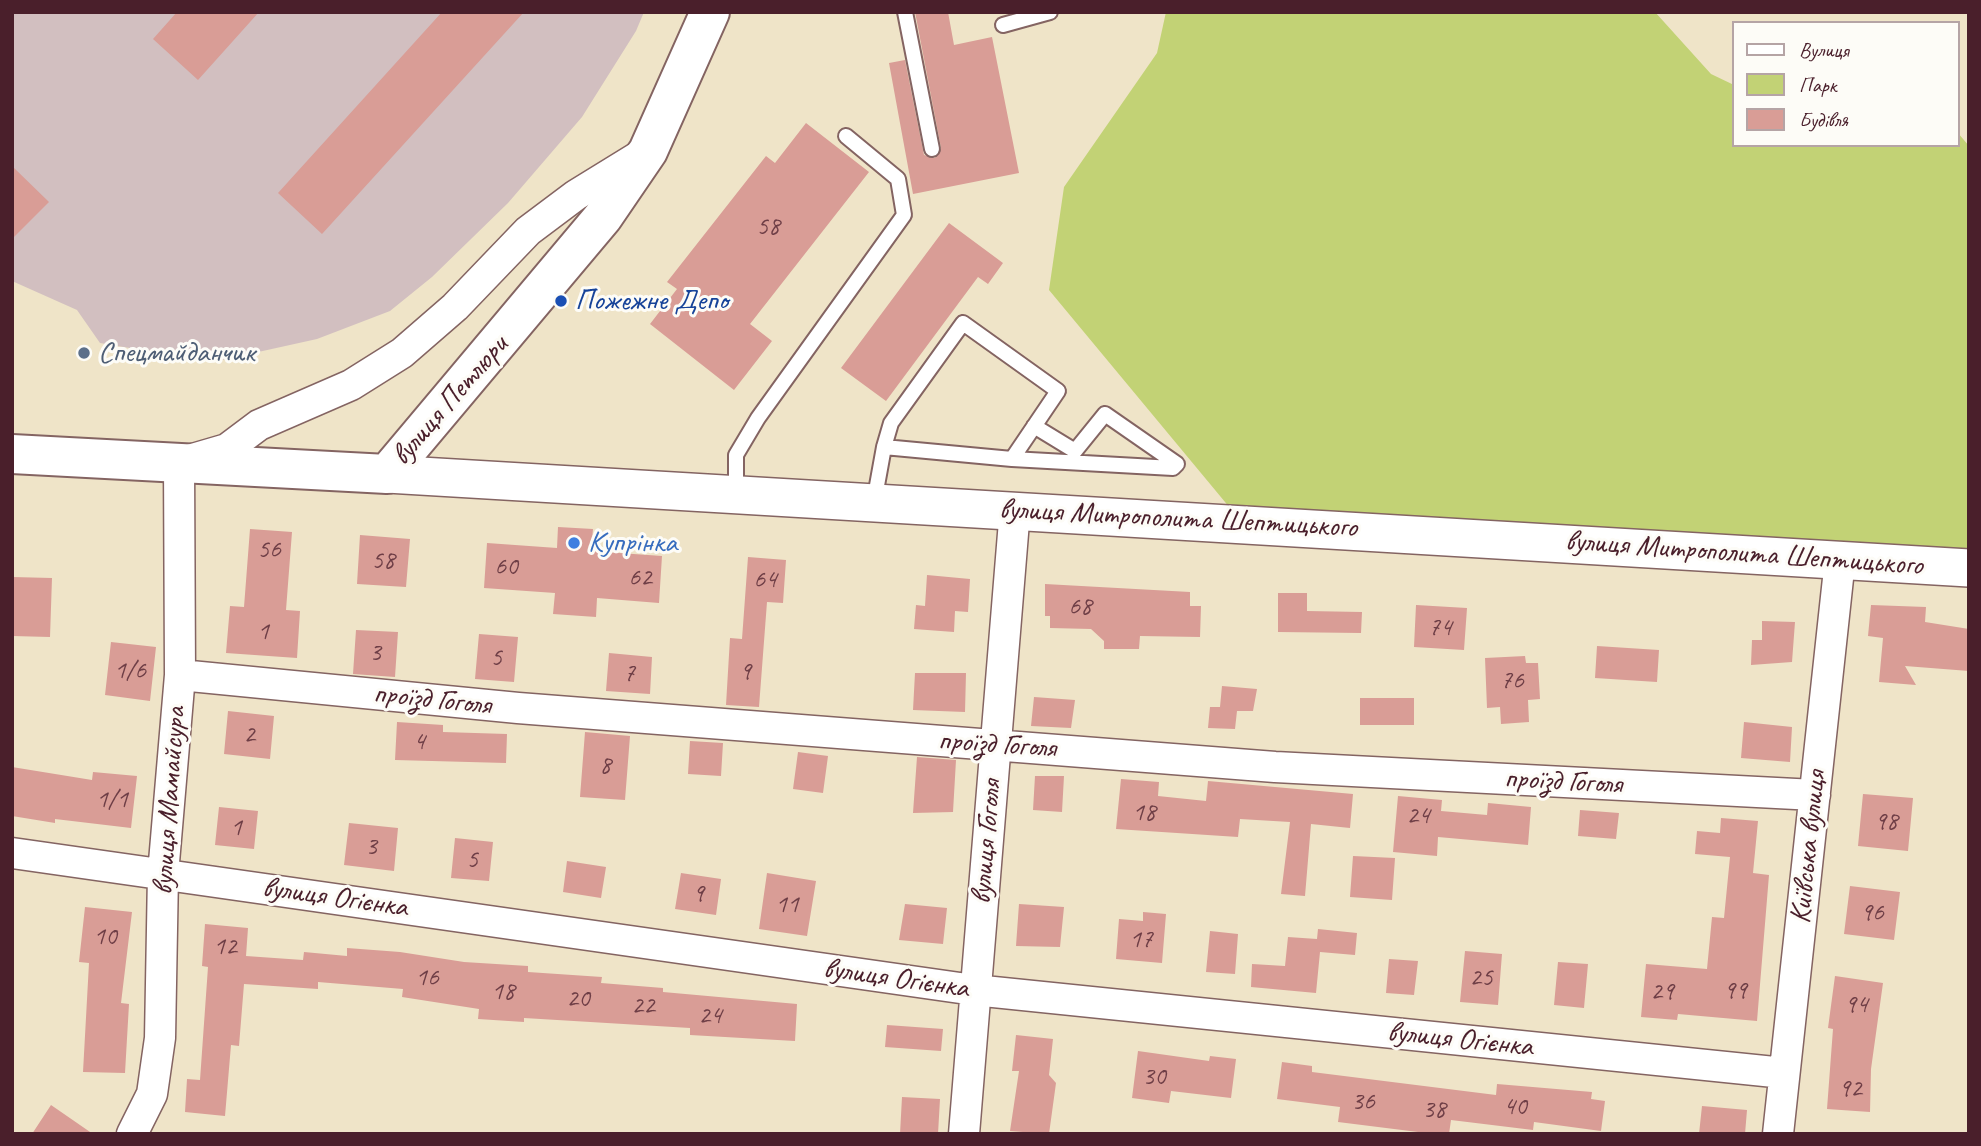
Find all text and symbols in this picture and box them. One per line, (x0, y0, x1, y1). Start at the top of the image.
legend (1732, 21, 1960, 147)
text: Вулиця (1799, 37, 1849, 63)
text: Парк (1799, 72, 1836, 98)
text: Будівля (1799, 107, 1848, 133)
house number: 58 (756, 211, 780, 243)
place label: Пожежне Депо (575, 283, 728, 319)
marker: Пожежне Депо (553, 293, 569, 309)
street label: вулиця Петлюри (384, 329, 516, 473)
place label: Спецмайданчик (98, 335, 255, 371)
marker: Спецмайданчик (76, 345, 92, 361)
street label: вулиця Митрополита Шептицького (998, 492, 1358, 546)
street label: вулиця Митрополита Шептицького (1564, 524, 1924, 584)
place label: Купрінка (588, 525, 677, 561)
house number: 56 (257, 534, 281, 566)
marker: Купрінка (566, 535, 582, 551)
house number: 58 (371, 545, 395, 577)
house number: 60 (494, 551, 518, 583)
house number: 62 (628, 562, 652, 594)
house number: 64 (753, 564, 777, 596)
house number: 68 (1068, 591, 1092, 623)
house number: 74 (1428, 612, 1452, 644)
house number: 1 (257, 616, 269, 648)
house number: 3 (369, 637, 381, 669)
house number: 5 (490, 642, 502, 674)
house number: 1/6 (114, 655, 146, 687)
house number: 9 (739, 656, 751, 688)
house number: 7 (623, 658, 635, 690)
house number: 76 (1500, 665, 1524, 697)
street label: проїзд Гоголя (371, 676, 493, 724)
street label: вулиця Мамайсура (145, 706, 195, 896)
house number: 2 (243, 719, 255, 751)
street label: проїзд Гоголя (937, 723, 1057, 767)
house number: 4 (413, 726, 425, 758)
house number: 8 (599, 750, 611, 782)
street label: проїзд Гоголя (1503, 761, 1623, 803)
street label: Київська вулиця (1783, 769, 1835, 925)
street label: вулиця Гоголя (964, 778, 1010, 906)
house number: 1/1 (96, 784, 128, 816)
house number: 18 (1132, 797, 1156, 829)
house number: 24 (1406, 800, 1430, 832)
house number: 98 (1874, 806, 1898, 838)
house number: 1 (230, 812, 242, 844)
house number: 3 (365, 831, 377, 863)
house number: 5 (466, 844, 478, 876)
street label: вулиця Огієнка (260, 870, 410, 926)
house number: 9 (692, 878, 704, 910)
house number: 11 (775, 889, 799, 921)
house number: 96 (1860, 897, 1884, 929)
house number: 10 (93, 921, 117, 953)
house number: 17 (1129, 924, 1153, 956)
house number: 12 (213, 931, 237, 963)
street label: вулиця Огієнка (821, 951, 971, 1007)
house number: 16 (415, 962, 439, 994)
house number: 25 (1469, 962, 1493, 994)
house number: 99 (1723, 975, 1747, 1007)
house number: 18 (491, 976, 515, 1008)
house number: 29 (1650, 976, 1674, 1008)
house number: 20 (566, 983, 590, 1015)
house number: 94 (1844, 989, 1868, 1021)
house number: 22 (631, 990, 655, 1022)
house number: 24 (698, 1000, 722, 1032)
street label: вулиця Огієнка (1385, 1014, 1535, 1066)
house number: 30 (1142, 1061, 1166, 1093)
house number: 92 (1838, 1073, 1862, 1105)
house number: 36 (1351, 1086, 1375, 1118)
house number: 40 (1503, 1091, 1527, 1123)
house number: 38 (1422, 1094, 1446, 1126)

